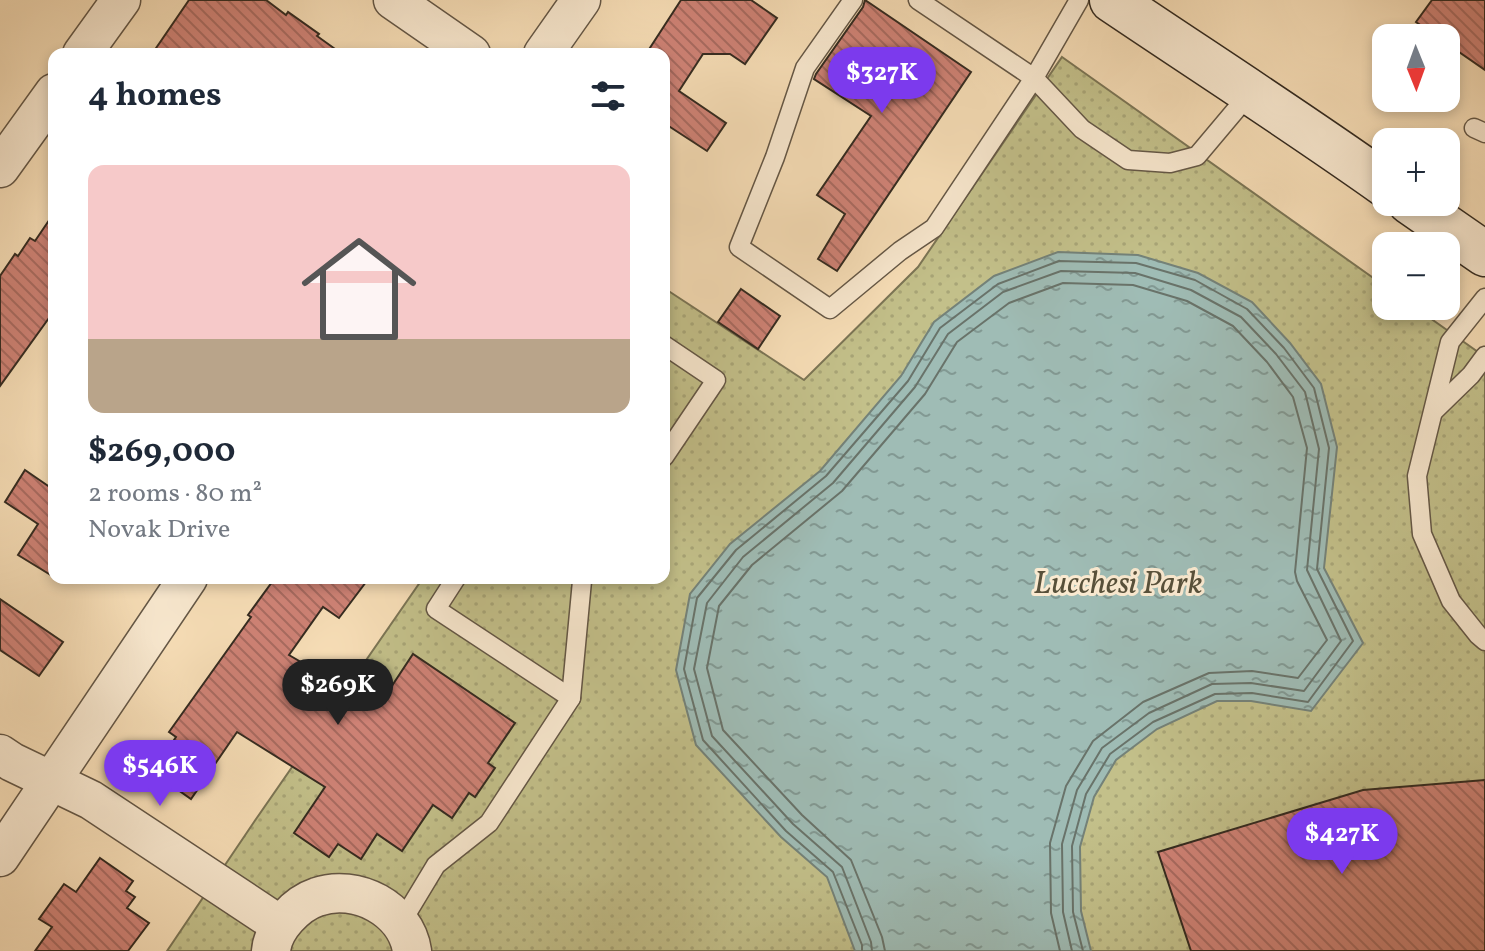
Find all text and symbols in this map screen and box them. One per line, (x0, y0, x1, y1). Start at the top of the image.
north arrow (1372, 24, 1460, 112)
map controls (1372, 24, 1460, 320)
pin: $327K (826, 47, 938, 115)
text: $327K (846, 55, 918, 91)
text: 4 homes (88, 73, 222, 120)
icon: filters (586, 74, 630, 118)
button: + (1372, 128, 1460, 216)
icon: home (287, 217, 431, 361)
button: − (1372, 232, 1460, 320)
text: $269,000 (88, 429, 235, 476)
text: 2 rooms · 80 m² (88, 476, 262, 512)
text: Novak Drive (88, 512, 230, 548)
park label: Lucchesi Park (1033, 563, 1203, 607)
pin: $269K (282, 659, 394, 727)
text: $269K (300, 667, 376, 703)
pin: $546K (104, 740, 216, 808)
text: $546K (122, 748, 198, 784)
pin: $427K (1286, 808, 1398, 876)
text: $427K (1305, 816, 1379, 852)

